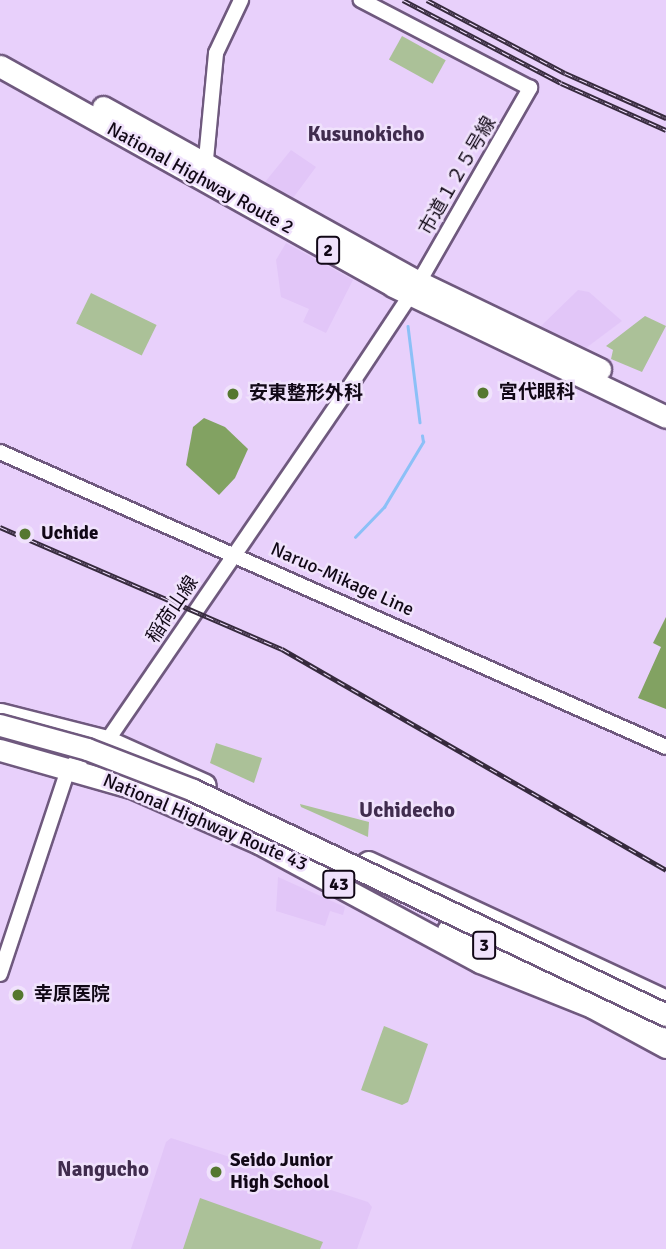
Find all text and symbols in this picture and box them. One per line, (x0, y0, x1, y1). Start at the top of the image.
street label: 市道１２５号線 (415, 113, 501, 239)
street label: National Highway Route 2 (103, 118, 297, 240)
district label: Kusunokicho (308, 121, 424, 147)
road number: 2 (316, 236, 340, 264)
place label: 宮代眼科 (499, 382, 575, 404)
place label: 安東整形外科 (249, 383, 363, 405)
marker: 宮代眼科 (473, 383, 493, 403)
marker: 安東整形外科 (223, 384, 243, 404)
place label: Uchide (41, 523, 98, 545)
marker: Uchide (15, 524, 35, 544)
street label: Naruo-Mikage Line (267, 538, 417, 622)
street label: 稲荷山線 (142, 572, 204, 648)
street label: National Highway Route 43 (99, 770, 311, 876)
district label: Uchidecho (359, 797, 455, 823)
road number: 43 (322, 870, 356, 898)
road number: 3 (472, 930, 496, 960)
place label: 幸原医院 (34, 984, 110, 1006)
marker: 幸原医院 (8, 985, 28, 1005)
place label: Seido Junior High School (230, 1150, 333, 1194)
district label: Nangucho (57, 1156, 149, 1182)
marker: Seido Junior High School (208, 1164, 224, 1180)

